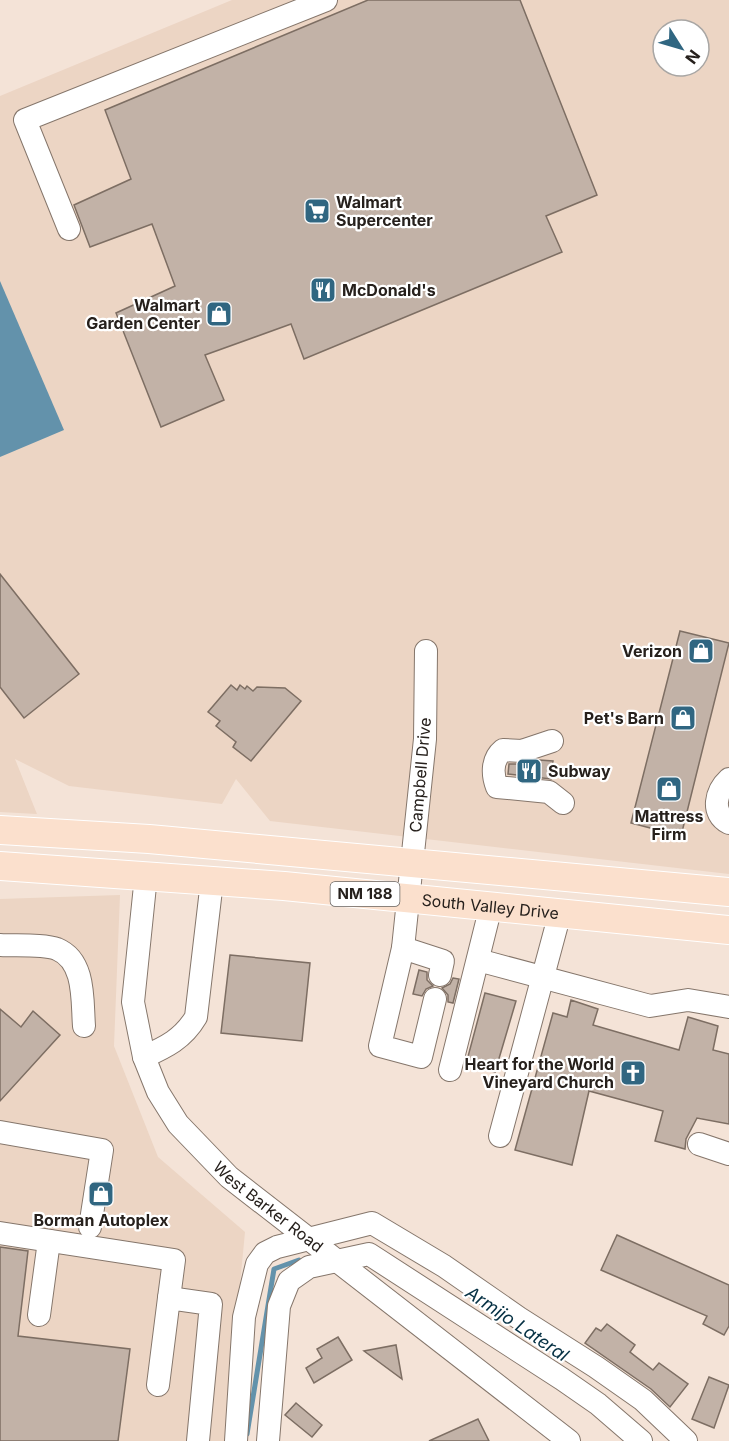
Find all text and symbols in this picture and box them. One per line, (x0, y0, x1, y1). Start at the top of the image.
north arrow (651, 18, 711, 78)
text: N (681, 46, 705, 68)
place label: Walmart Supercenter (336, 192, 433, 230)
supermarket icon: Walmart Supercenter (302, 196, 332, 226)
restaurant icon: McDonald's (308, 275, 338, 305)
place label: McDonald's (342, 280, 436, 300)
place label: Walmart Garden Center (86, 295, 200, 333)
shop icon: Walmart Garden Center (204, 299, 234, 329)
shop icon: Verizon (686, 636, 716, 666)
place label: Verizon (622, 641, 682, 661)
shop icon: Pet's Barn (668, 703, 698, 733)
place label: Pet's Barn (584, 708, 664, 728)
street label: Campbell Drive (405, 717, 435, 833)
restaurant icon: Subway (514, 756, 544, 786)
place label: Subway (548, 761, 611, 781)
shop icon: Mattress Firm (654, 774, 684, 804)
place label: Mattress Firm (635, 806, 704, 844)
road number: NM 188 (330, 882, 400, 906)
street label: South Valley Drive (421, 890, 560, 923)
place label: Heart for the World Vineyard Church (464, 1054, 614, 1092)
church icon: Heart for the World Vineyard Church (618, 1058, 648, 1088)
street label: West Barker Road (209, 1157, 327, 1257)
shop icon: Borman Autoplex (86, 1179, 116, 1209)
place label: Borman Autoplex (33, 1210, 169, 1230)
water label: Armijo Lateral (461, 1281, 573, 1366)

